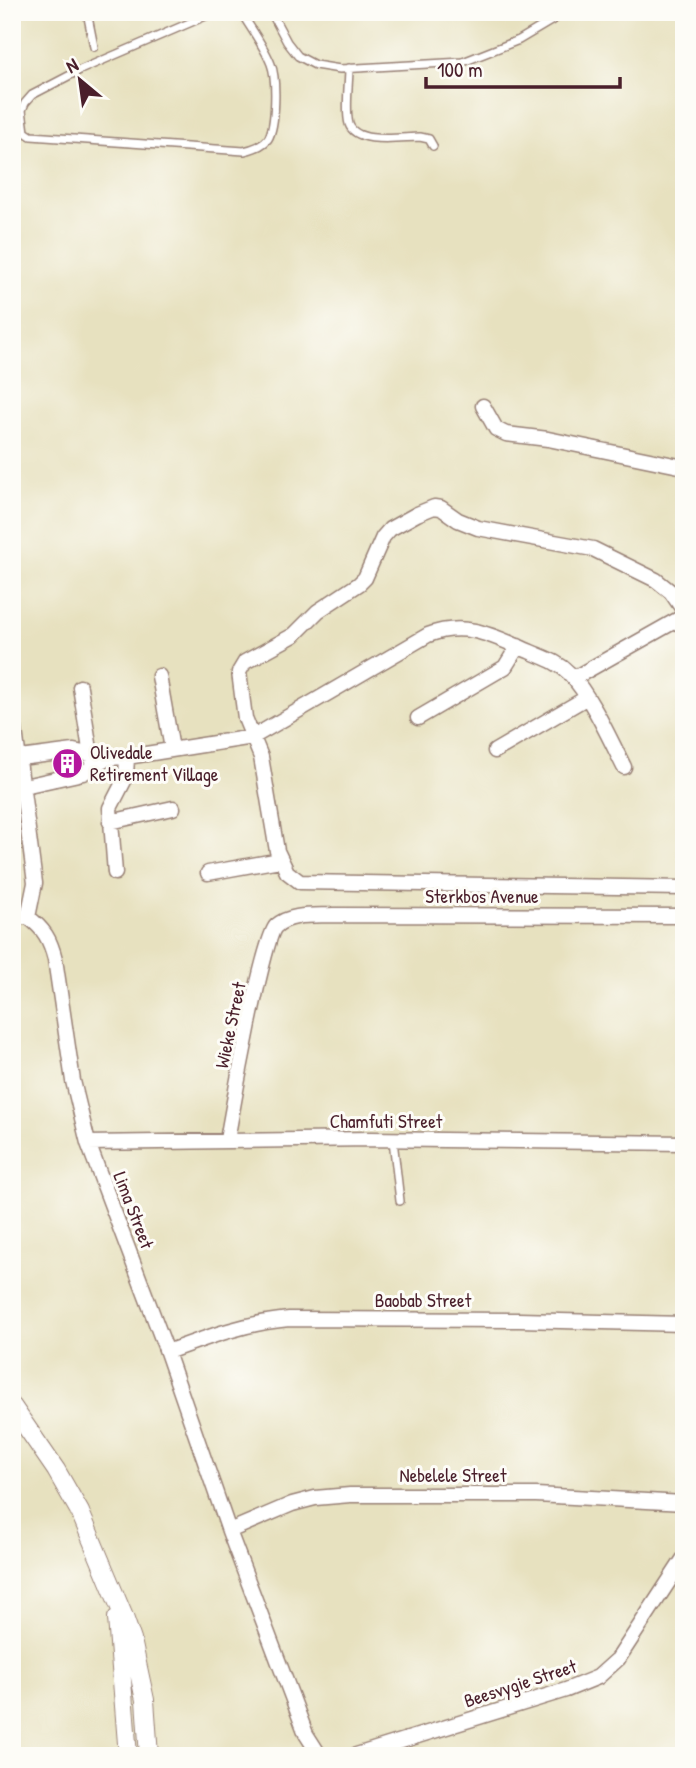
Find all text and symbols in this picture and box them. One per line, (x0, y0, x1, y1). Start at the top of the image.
north arrow (46, 46, 116, 116)
scale bar (426, 46, 621, 90)
text: N (61, 51, 82, 79)
text: 100 m (437, 55, 483, 84)
place label: Olivedale Retirement Village (90, 739, 219, 787)
building icon: Olivedale Retirement Village (50, 746, 84, 780)
street label: Sterkbos Avenue (425, 883, 539, 909)
street label: Wieke Street (208, 979, 252, 1071)
street label: Chamfuti Street (330, 1108, 443, 1134)
street label: Lima Street (107, 1168, 161, 1253)
street label: Baobab Street (375, 1287, 472, 1313)
street label: Nebelele Street (400, 1462, 507, 1488)
street label: Beesvygie Street (461, 1652, 580, 1713)

